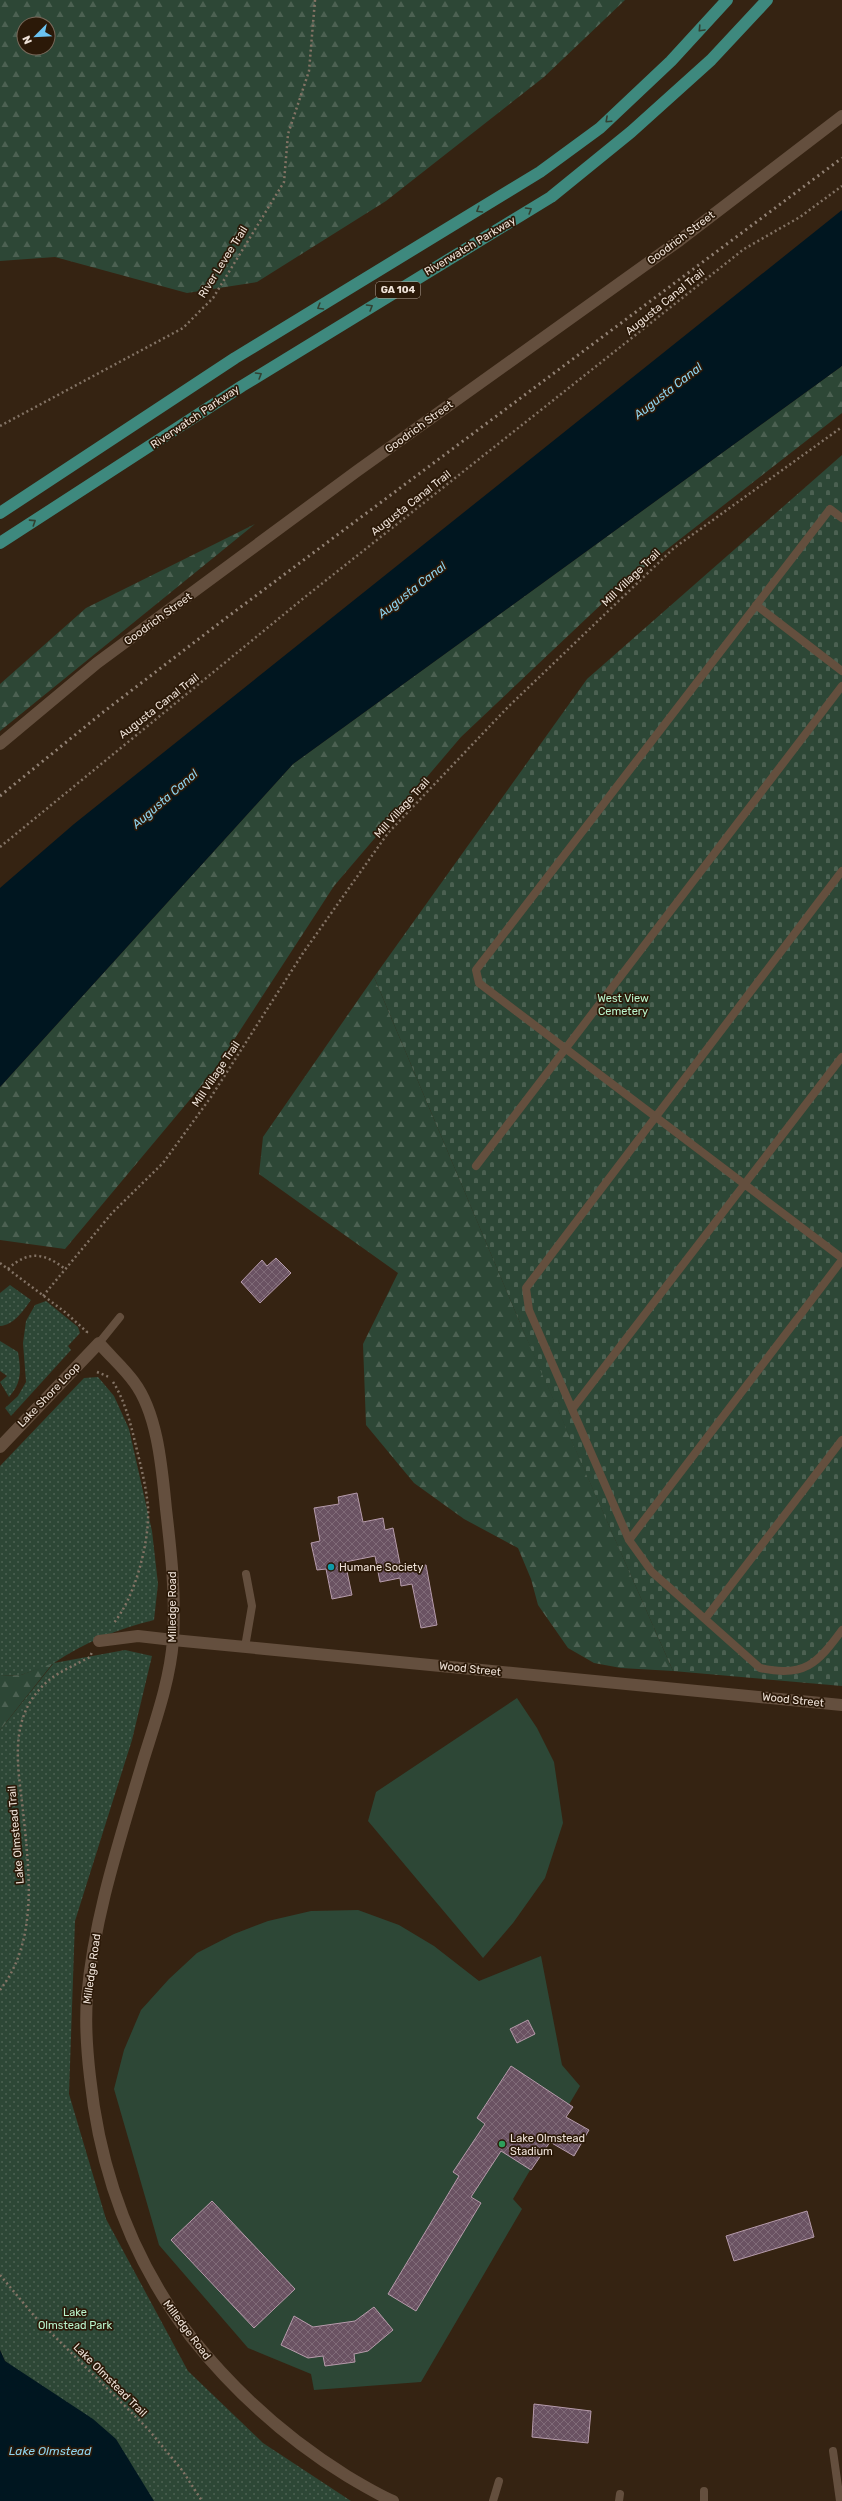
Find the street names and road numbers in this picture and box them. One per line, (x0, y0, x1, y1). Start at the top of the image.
street label: Goodrich Street (645, 208, 718, 267)
street label: Riverwatch Parkway (422, 214, 518, 278)
street label: River Levee Trail (196, 224, 250, 300)
street label: Augusta Canal Trail (623, 266, 707, 338)
road number: GA 104 (376, 282, 420, 298)
street label: Riverwatch Parkway (148, 383, 242, 451)
street label: Goodrich Street (383, 398, 456, 456)
street label: Augusta Canal Trail (368, 468, 454, 538)
street label: Mill Village Trail (599, 547, 663, 609)
street label: Goodrich Street (122, 590, 195, 648)
street label: Augusta Canal Trail (116, 671, 202, 741)
street label: Mill Village Trail (372, 775, 432, 841)
street label: Mill Village Trail (189, 1039, 243, 1109)
street label: Lake Shore Loop (15, 1360, 83, 1430)
street label: Milledge Road (166, 1572, 179, 1642)
street label: Wood Street (438, 1659, 502, 1679)
street label: Wood Street (761, 1690, 825, 1710)
street label: Lake Olmstead Trail (5, 1785, 27, 1885)
street label: Milledge Road (81, 1933, 103, 2005)
street label: Milledge Road (160, 2298, 214, 2362)
street label: Lake Olmstead Trail (71, 2341, 149, 2419)

